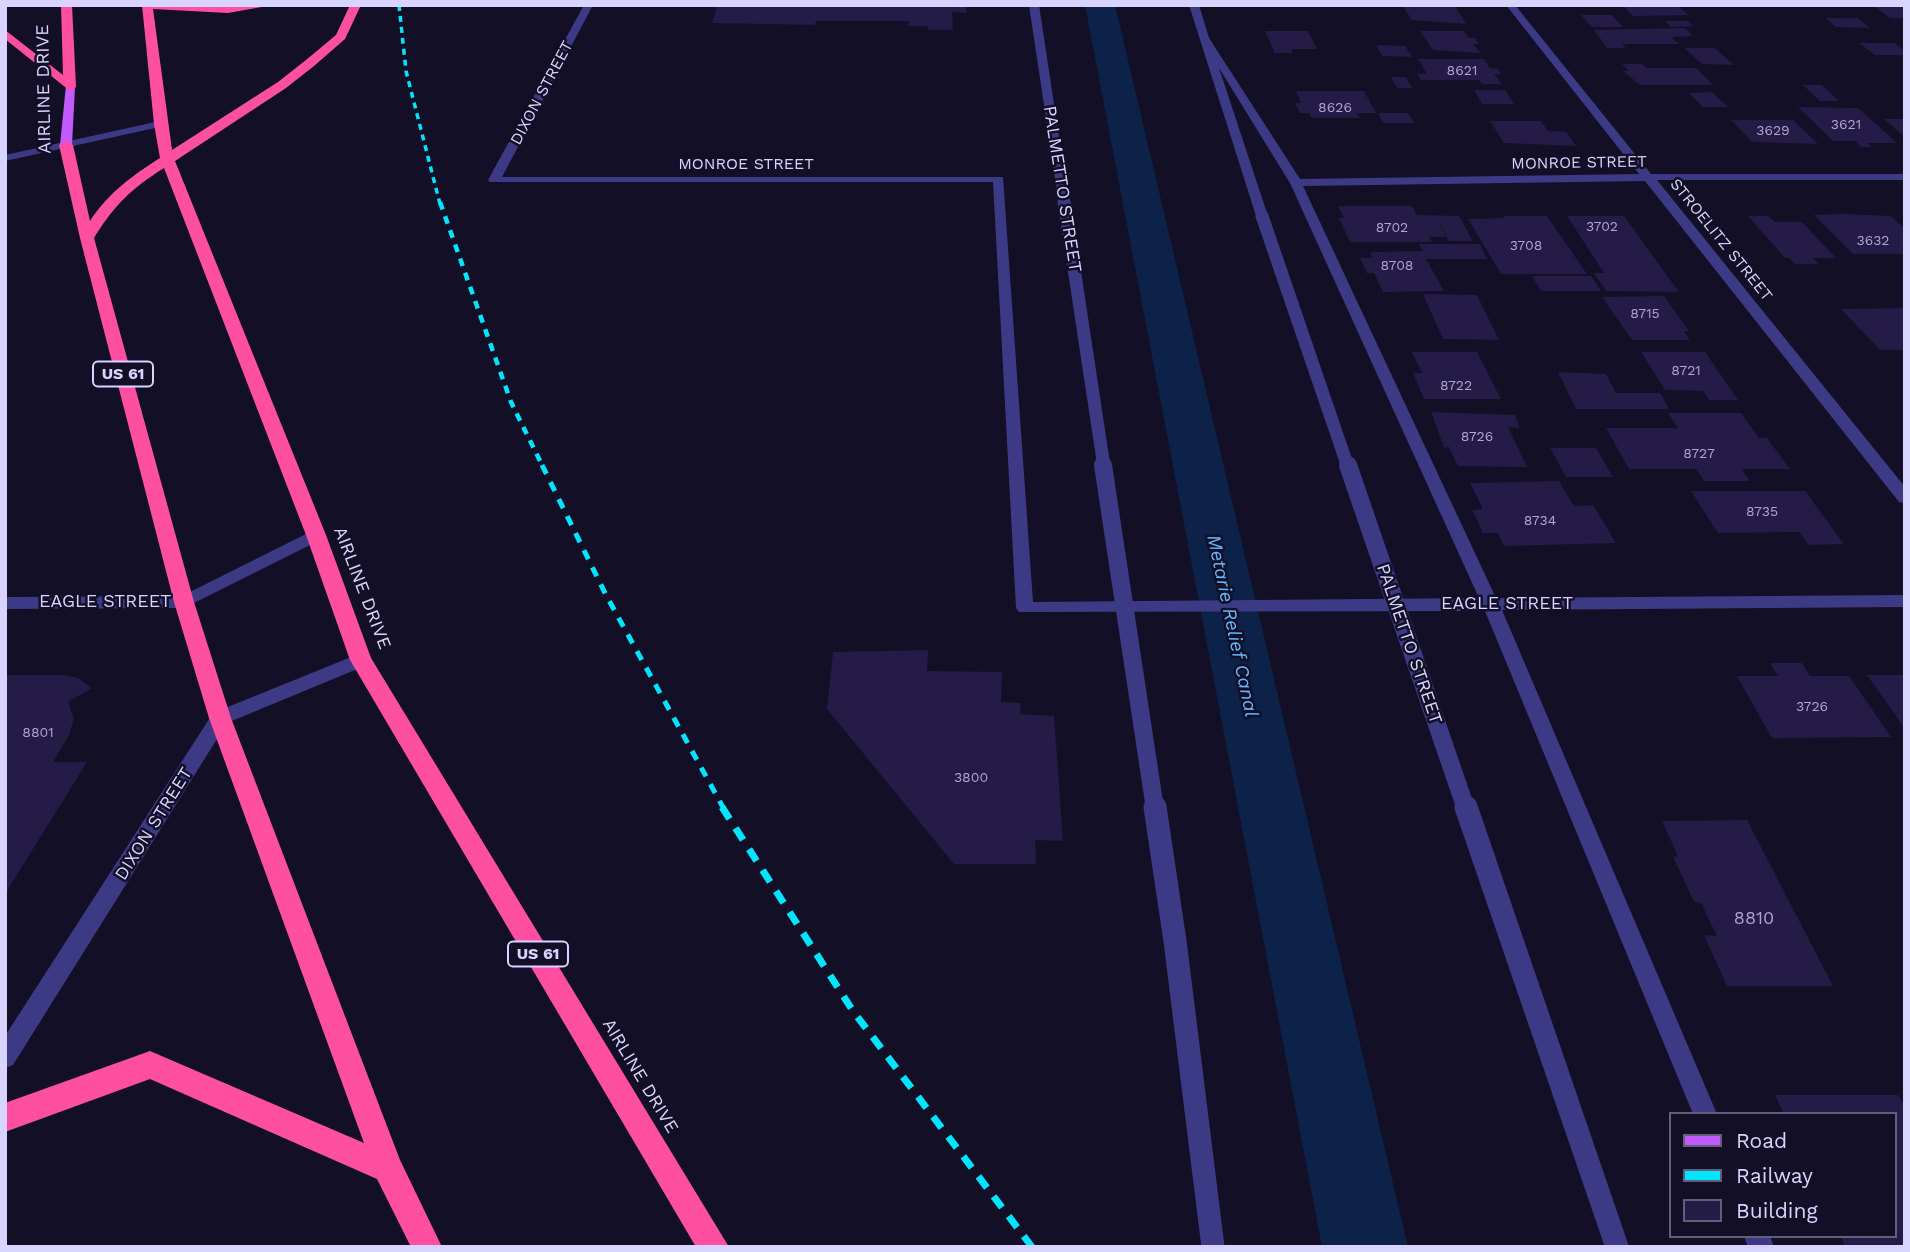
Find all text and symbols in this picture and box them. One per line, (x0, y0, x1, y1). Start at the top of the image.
street label: AIRLINE DRIVE (32, 24, 56, 154)
street label: DIXON STREET (507, 38, 577, 148)
house number: 8621 (1447, 63, 1477, 79)
house number: 8626 (1318, 100, 1352, 116)
street label: PALMETTO STREET (1038, 104, 1086, 274)
house number: 3621 (1831, 117, 1861, 133)
house number: 3629 (1756, 123, 1790, 139)
street label: MONROE STREET (1511, 152, 1647, 174)
street label: MONROE STREET (678, 154, 814, 174)
street label: STROELITZ STREET (1666, 175, 1776, 305)
house number: 3702 (1586, 219, 1618, 235)
house number: 8702 (1376, 220, 1408, 236)
house number: 3632 (1857, 233, 1889, 249)
house number: 3708 (1510, 238, 1542, 254)
house number: 8708 (1381, 258, 1413, 274)
house number: 8715 (1630, 306, 1660, 322)
road number: US 61 (93, 362, 153, 386)
house number: 8721 (1671, 363, 1701, 379)
house number: 8722 (1440, 378, 1472, 394)
house number: 8726 (1461, 429, 1493, 445)
house number: 8727 (1683, 446, 1715, 462)
house number: 8735 (1746, 504, 1778, 520)
house number: 8734 (1524, 513, 1556, 529)
street label: AIRLINE DRIVE (329, 524, 395, 652)
water label: Metarie Relief Canal (1202, 533, 1262, 719)
street label: PALMETTO STREET (1371, 561, 1447, 727)
street label: EAGLE STREET (39, 591, 171, 613)
street label: EAGLE STREET (1441, 593, 1573, 615)
house number: 3726 (1796, 699, 1828, 715)
house number: 8801 (22, 725, 54, 741)
street label: DIXON STREET (111, 763, 197, 885)
house number: 3800 (954, 770, 988, 786)
house number: 8810 (1734, 908, 1774, 930)
road number: US 61 (508, 942, 568, 966)
street label: AIRLINE DRIVE (597, 1015, 683, 1137)
legend (1668, 1112, 1896, 1238)
text: Road (1736, 1128, 1787, 1153)
text: Railway (1736, 1163, 1813, 1188)
text: Building (1736, 1198, 1818, 1223)

